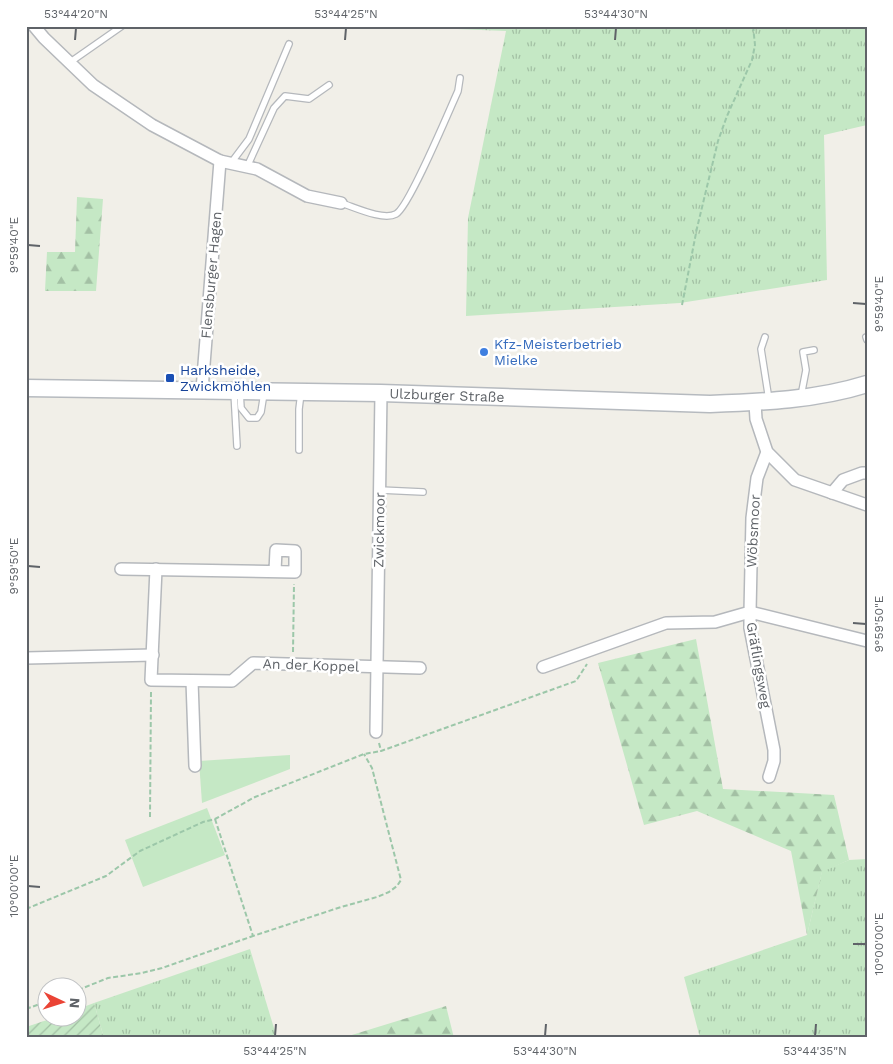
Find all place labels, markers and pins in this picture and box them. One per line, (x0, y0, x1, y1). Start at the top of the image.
place label: Kfz-Meisterbetrieb Mielke (494, 336, 622, 368)
marker: Kfz-Meisterbetrieb Mielke (478, 346, 490, 358)
place label: Harksheide, Zwickmöhlen (180, 362, 271, 394)
marker: Harksheide, Zwickmöhlen (164, 372, 176, 384)

